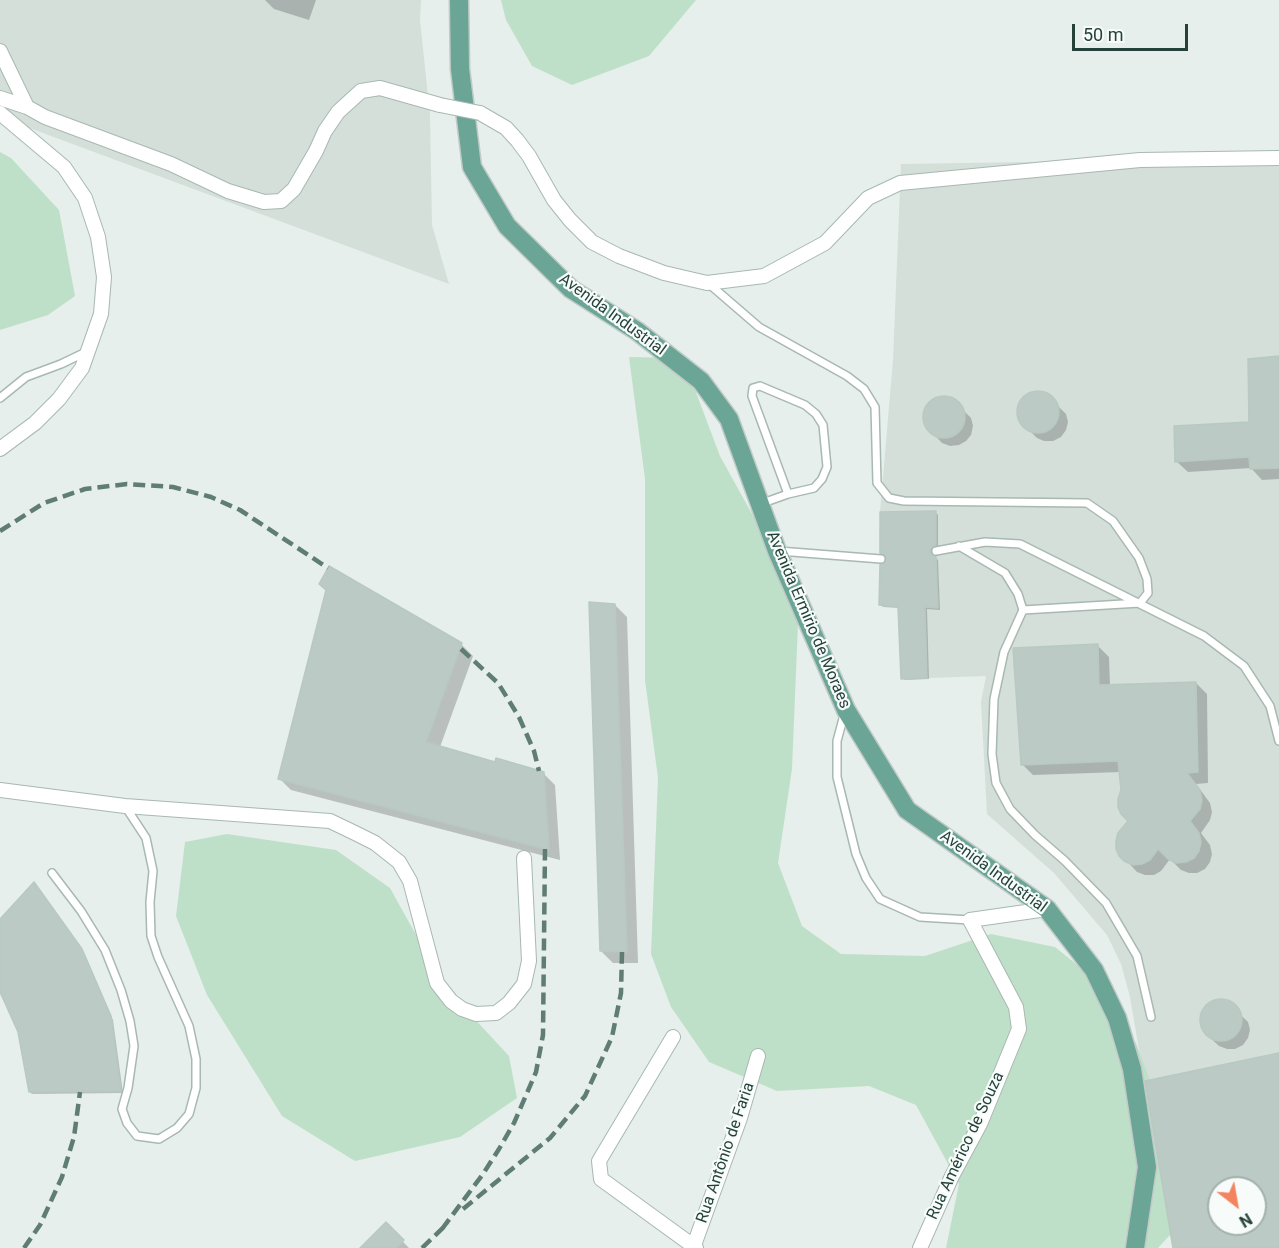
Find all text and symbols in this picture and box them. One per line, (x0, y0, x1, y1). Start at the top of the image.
scale bar (1075, 12, 1190, 50)
text: 50 m (1083, 24, 1123, 45)
street label: Avenida Industrial (555, 270, 669, 360)
street label: Avenida Ermirio de Moraes (762, 529, 854, 711)
street label: Avenida Industrial (936, 827, 1050, 917)
street label: Rua Américo de Souza (923, 1069, 1009, 1223)
street label: Rua Antônio de Faria (693, 1080, 759, 1226)
north arrow (1207, 1176, 1267, 1236)
text: N (1236, 1209, 1255, 1231)

